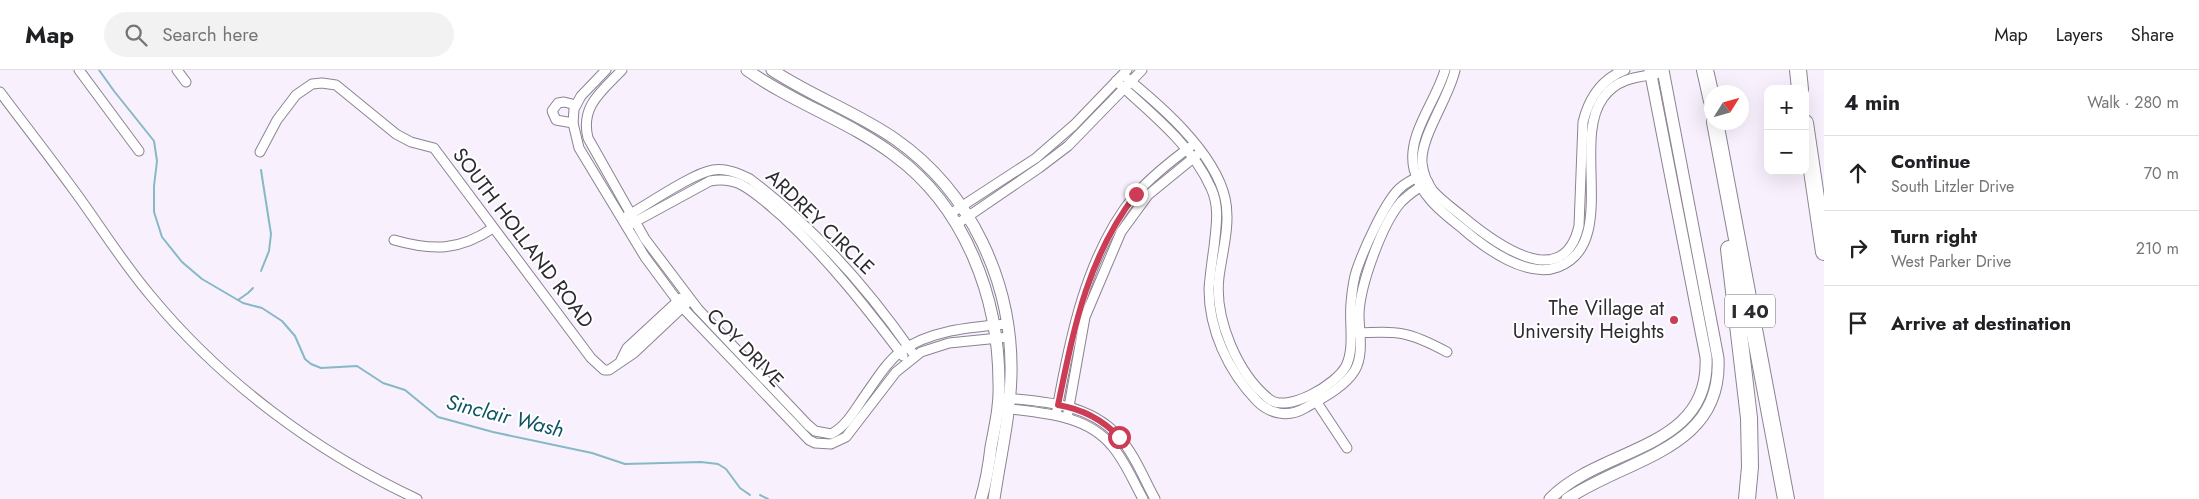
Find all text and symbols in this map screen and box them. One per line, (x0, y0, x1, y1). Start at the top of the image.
search box (104, 12, 454, 57)
text: Map (25, 17, 74, 52)
icon: search (122, 21, 150, 49)
text: Search here (162, 21, 258, 48)
text: Map (1994, 22, 2028, 48)
text: Layers (2056, 22, 2103, 48)
text: Share (2131, 22, 2174, 48)
north arrow (1704, 85, 1749, 130)
map controls (1764, 85, 1809, 175)
button: + (1764, 85, 1809, 130)
text: 4 min (1844, 88, 1900, 118)
text: Walk · 280 m (2087, 91, 2179, 114)
button: − (1764, 130, 1809, 175)
street label: SOUTH HOLLAND ROAD (445, 142, 601, 334)
text: Continue (1891, 148, 1970, 175)
icon: ahead (1844, 159, 1872, 187)
text: 70 m (2144, 162, 2179, 185)
street label: ARDREY CIRCLE (759, 163, 881, 281)
text: South Litzler Drive (1891, 175, 2014, 198)
route end (1125, 183, 1148, 206)
text: Turn right (1891, 223, 1977, 250)
icon: right (1844, 234, 1872, 262)
text: 210 m (2136, 237, 2179, 260)
text: West Parker Drive (1891, 250, 2011, 273)
place label: The Village at University Heights (1513, 294, 1664, 346)
road number: I 40 (1725, 295, 1775, 328)
street label: COY DRIVE (700, 302, 790, 394)
icon: arrive (1844, 309, 1872, 337)
text: Arrive at destination (1891, 310, 2071, 337)
marker: The Village at University Heights (1668, 314, 1680, 326)
water label: Sinclair Wash (443, 387, 567, 445)
route start (1108, 426, 1131, 449)

